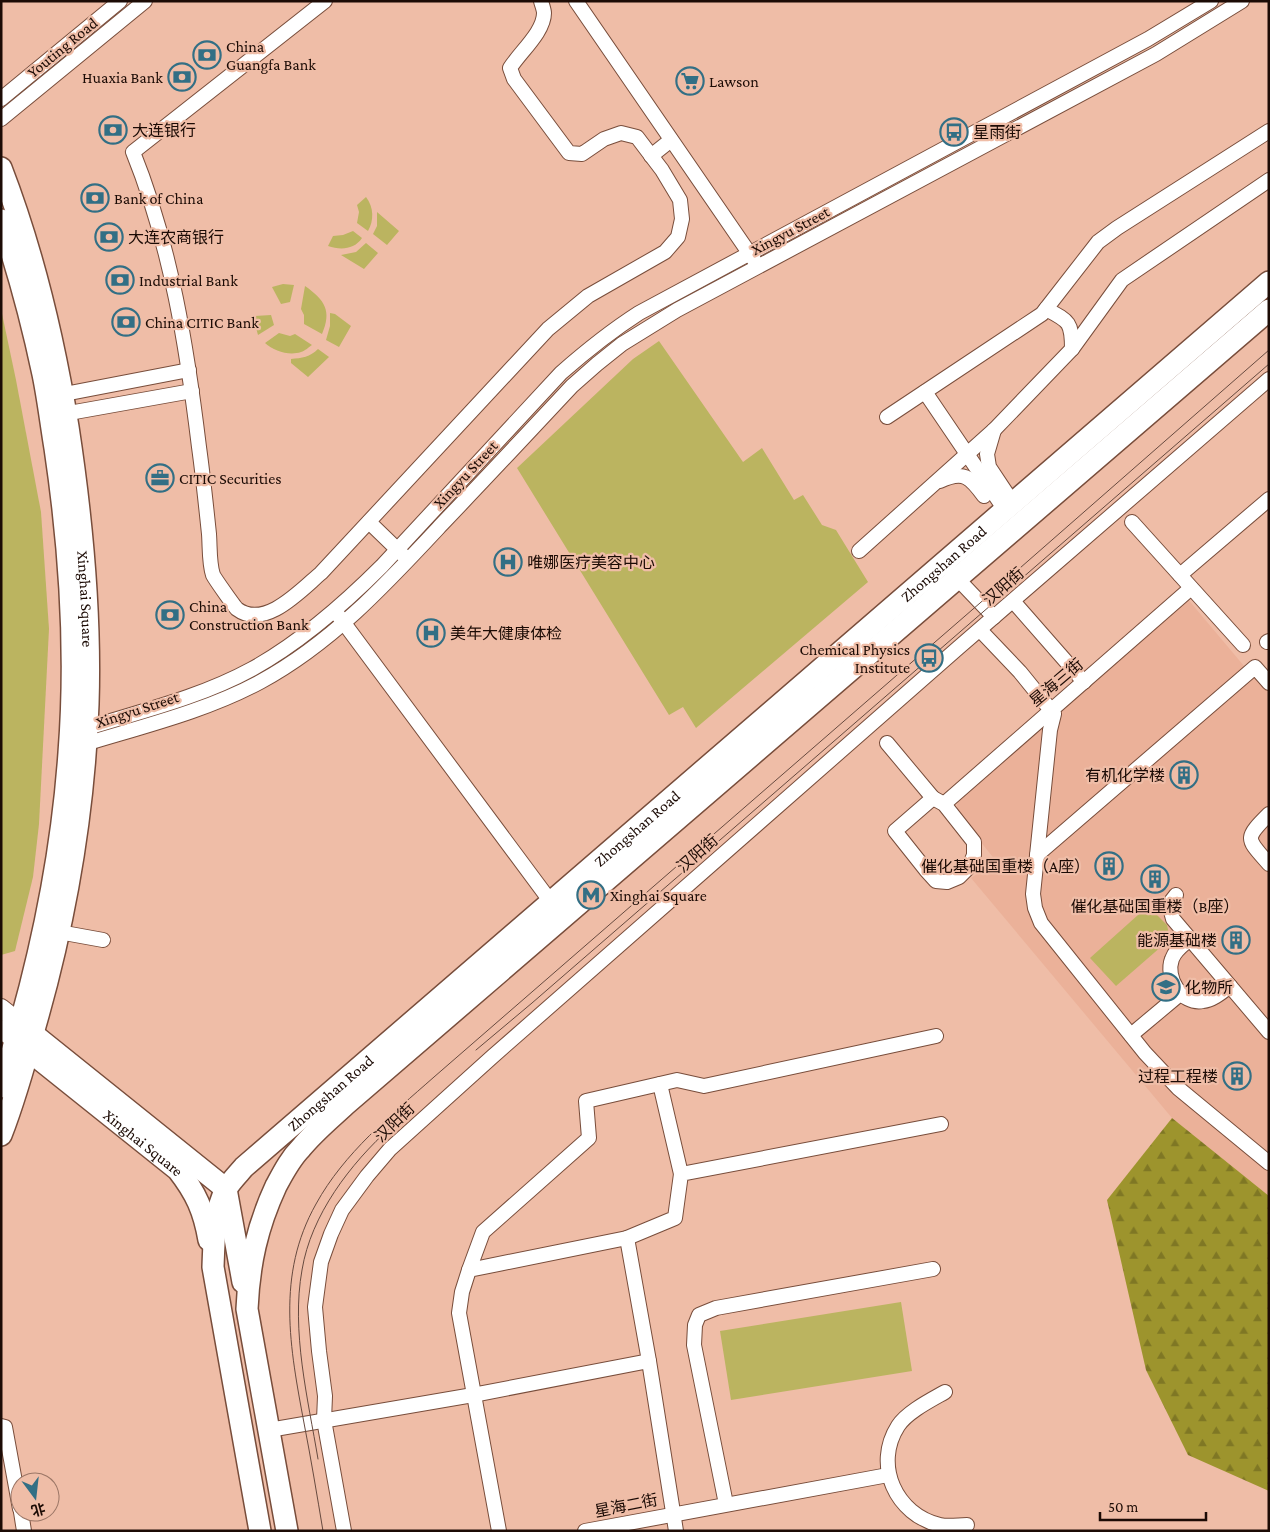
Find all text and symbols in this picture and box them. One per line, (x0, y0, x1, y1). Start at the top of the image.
street label: Youting Road (24, 14, 102, 82)
place label: China Guangfa Bank (226, 38, 316, 74)
bank icon: China Guangfa Bank (192, 40, 222, 70)
bank icon: Huaxia Bank (167, 62, 197, 92)
supermarket icon: Lawson (675, 66, 705, 96)
place label: Huaxia Bank (82, 69, 163, 86)
place label: Lawson (709, 73, 759, 90)
bank icon: 大连银行 (98, 115, 128, 145)
bus stop icon: 星雨街 (939, 117, 969, 147)
place label: 大连银行 (132, 122, 196, 139)
place label: 星雨街 (973, 124, 1021, 141)
bank icon: Bank of China (80, 183, 110, 213)
place label: Bank of China (114, 190, 204, 207)
street label: Xingyu Street (748, 202, 833, 259)
bank icon: 大连农商银行 (94, 222, 124, 252)
place label: 大连农商银行 (128, 229, 224, 246)
bank icon: Industrial Bank (105, 265, 135, 295)
place label: Industrial Bank (139, 272, 238, 289)
bank icon: China CITIC Bank (111, 307, 141, 337)
place label: China CITIC Bank (145, 314, 259, 331)
street label: Xingyu Street (430, 437, 502, 512)
office icon: CITIC Securities (145, 463, 175, 493)
place label: CITIC Securities (179, 470, 282, 487)
street label: Zhongshan Road (897, 522, 990, 605)
hospital icon: 唯娜医疗美容中心 (493, 547, 523, 577)
street label: Xinghai Square (74, 550, 96, 647)
place label: 唯娜医疗美容中心 (527, 554, 655, 571)
street label: 汉阳街 (980, 564, 1027, 609)
place label: China Construction Bank (189, 598, 309, 633)
bank icon: China Construction Bank (155, 600, 185, 630)
hospital icon: 美年大健康体检 (416, 618, 446, 648)
place label: 美年大健康体检 (450, 625, 562, 642)
place label: Chemical Physics Institute (799, 641, 910, 676)
bus stop icon: Chemical Physics Institute (914, 643, 944, 673)
street label: 星海三街 (1026, 655, 1086, 709)
street label: Xingyu Street (94, 688, 182, 732)
building icon: 有机化学楼 (1169, 760, 1199, 790)
place label: 有机化学楼 (1085, 767, 1165, 784)
street label: Zhongshan Road (591, 786, 684, 870)
street label: 汉阳街 (674, 831, 721, 876)
building icon: 催化基础国重楼（A座） (1094, 851, 1124, 881)
place label: 催化基础国重楼（A座） (921, 858, 1090, 875)
building icon: 催化基础国重楼（B座） (1140, 864, 1170, 894)
metro station icon: Xinghai Square (576, 880, 606, 910)
place label: Xinghai Square (610, 887, 707, 905)
place label: 催化基础国重楼（B座） (1071, 898, 1239, 915)
building icon: 能源基础楼 (1221, 925, 1251, 955)
place label: 能源基础楼 (1137, 932, 1217, 949)
school or university icon: 化物所 (1151, 972, 1181, 1002)
place label: 化物所 (1185, 979, 1233, 996)
street label: Zhongshan Road (284, 1051, 377, 1135)
building icon: 过程工程楼 (1222, 1061, 1252, 1091)
place label: 过程工程楼 (1138, 1068, 1218, 1085)
street label: 汉阳街 (371, 1100, 418, 1145)
street label: Xinghai Square (100, 1106, 187, 1179)
north arrow (10, 1472, 60, 1522)
scale bar (1100, 1490, 1206, 1522)
street label: 星海二街 (593, 1491, 659, 1520)
text: 50 m (1108, 1499, 1138, 1515)
text: 北 (30, 1500, 47, 1519)

